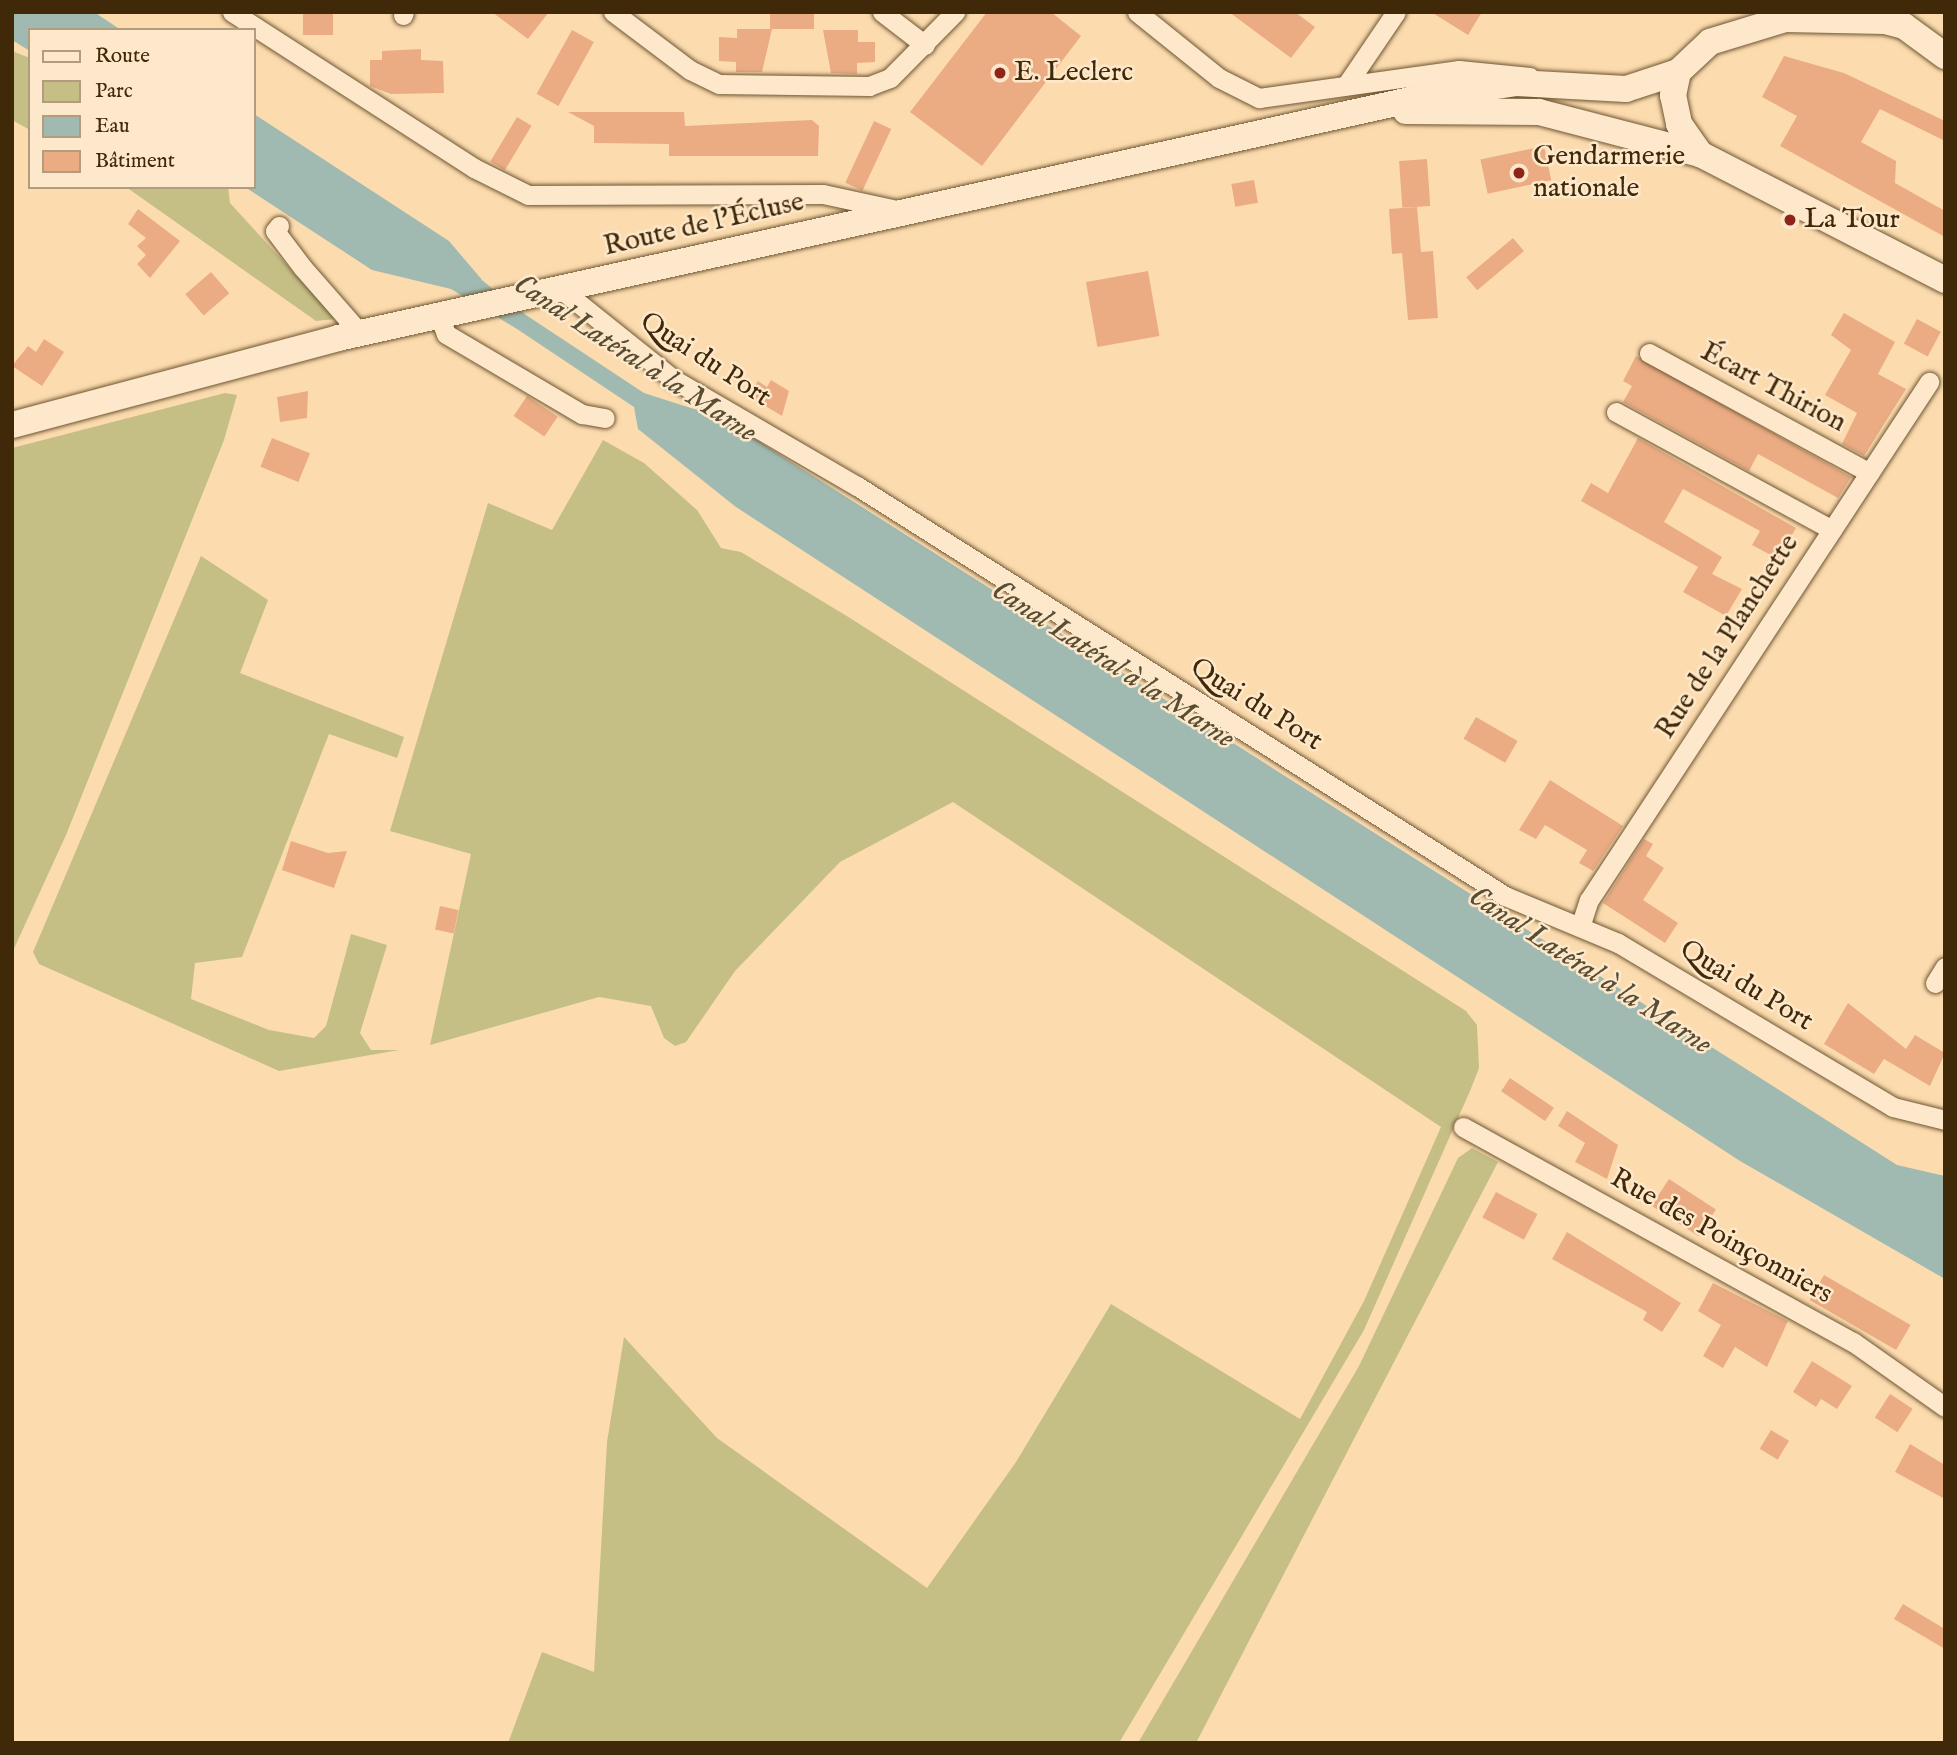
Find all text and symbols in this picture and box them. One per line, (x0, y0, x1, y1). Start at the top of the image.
legend (28, 28, 256, 189)
text: Route (95, 43, 150, 70)
place label: E. Leclerc (1014, 56, 1133, 90)
marker: E. Leclerc (992, 65, 1008, 81)
text: Parc (95, 78, 133, 105)
text: Eau (95, 113, 130, 140)
place label: Gendarmerie nationale (1533, 140, 1685, 206)
text: Bâtiment (95, 148, 175, 175)
marker: Gendarmerie nationale (1511, 165, 1527, 181)
street label: Route de l'Écluse (601, 186, 807, 264)
place label: La Tour (1804, 203, 1900, 237)
marker: La Tour (1782, 212, 1798, 228)
water label: Canal Latéral à la Marne (507, 267, 763, 451)
street label: Quai du Port (633, 305, 777, 415)
street label: Écart Thirion (1694, 336, 1852, 440)
street label: Rue de la Planchette (1649, 528, 1807, 746)
water label: Canal Latéral à la Marne (985, 573, 1241, 757)
street label: Quai du Port (1184, 651, 1328, 759)
water label: Canal Latéral à la Marne (1462, 879, 1718, 1063)
street label: Quai du Port (1673, 933, 1819, 1039)
street label: Rue des Poinçonniers (1604, 1162, 1838, 1312)

